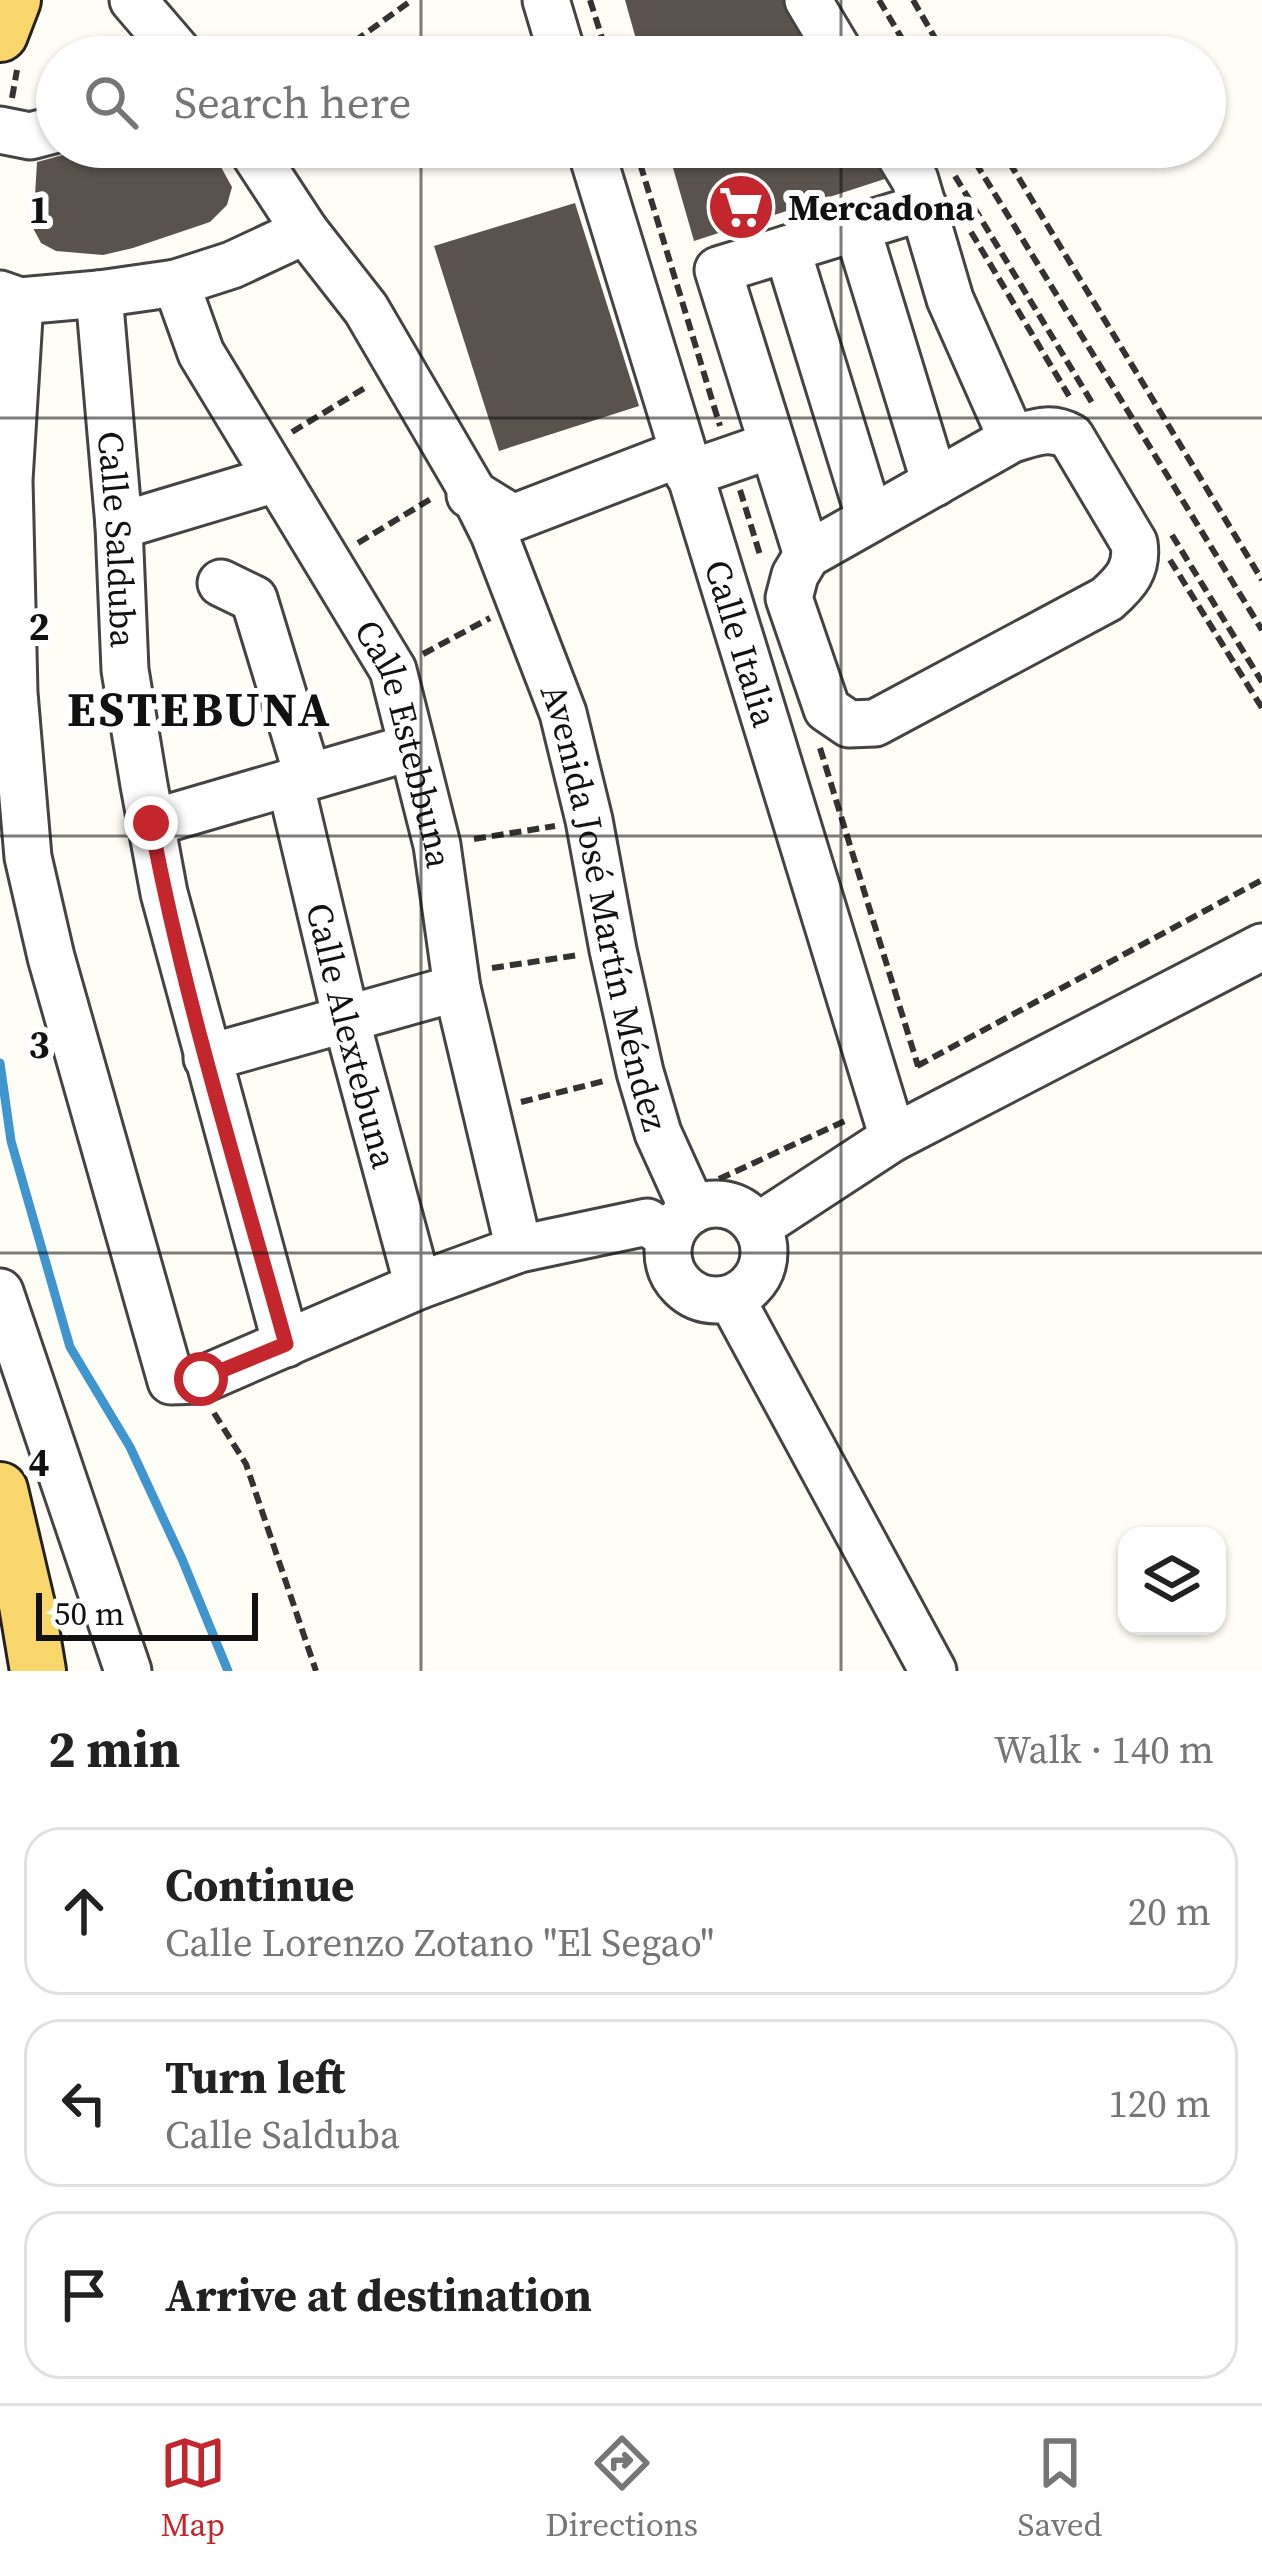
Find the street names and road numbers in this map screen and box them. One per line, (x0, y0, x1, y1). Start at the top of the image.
street label: Calle Salduba (86, 429, 148, 649)
street label: Calle Italia (693, 554, 790, 734)
street label: Calle Estebbuna (343, 610, 464, 872)
street label: Avenida José Martín Méndez (529, 676, 680, 1137)
street label: Calle Alextebuna (294, 898, 409, 1175)

